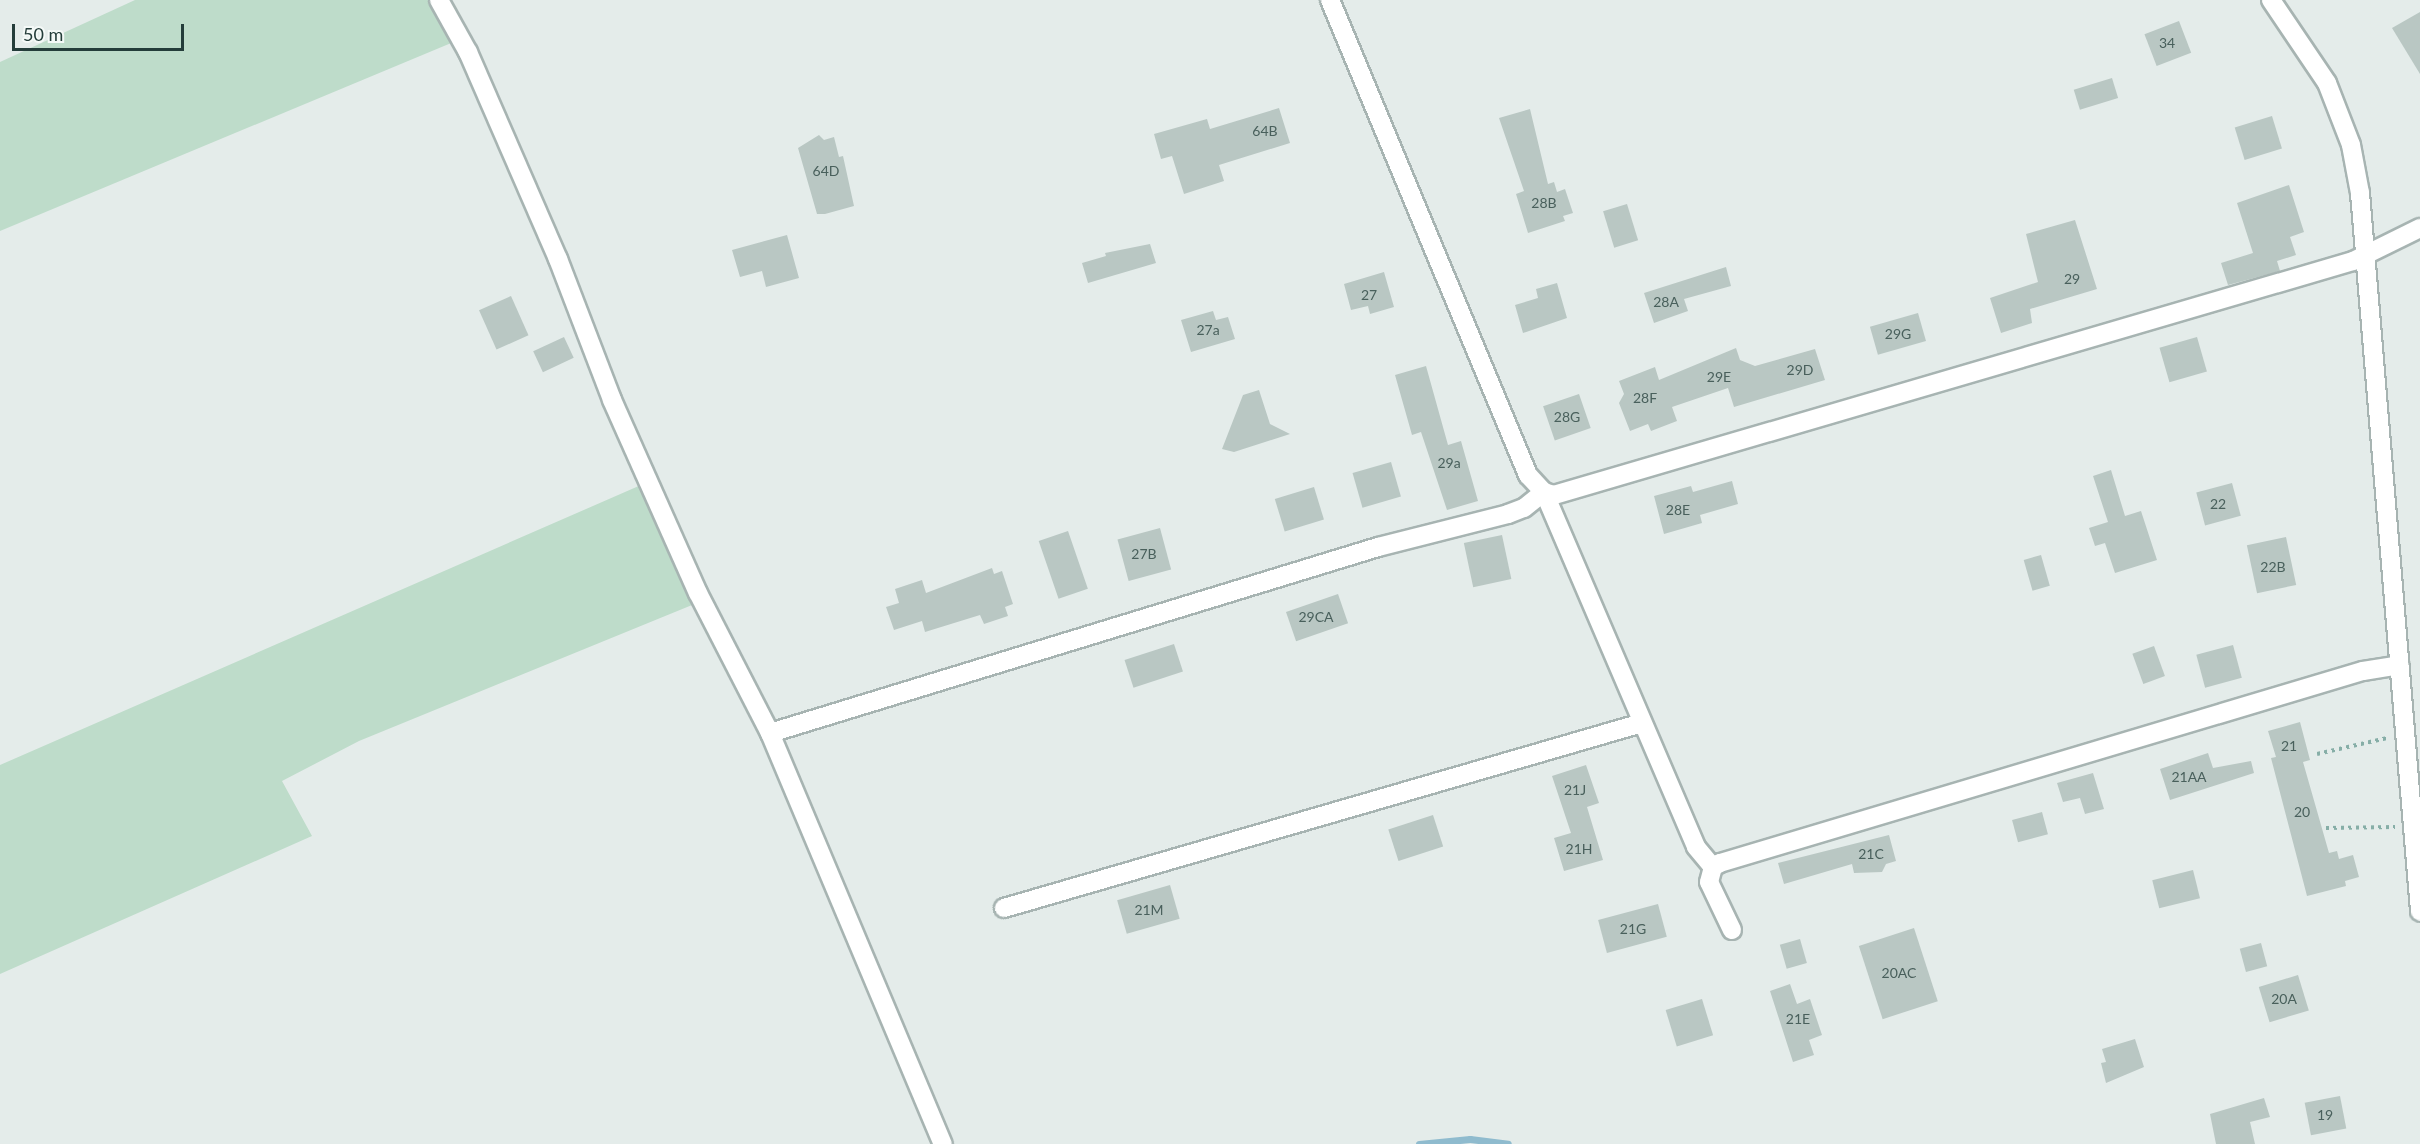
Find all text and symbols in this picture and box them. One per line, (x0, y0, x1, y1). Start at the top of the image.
scale bar (15, 12, 188, 50)
text: 50 m (23, 23, 63, 45)
house number: 34 (2159, 35, 2175, 51)
house number: 64B (1252, 123, 1278, 139)
house number: 64D (813, 163, 839, 179)
house number: 28B (1531, 195, 1557, 211)
house number: 29 (2064, 271, 2080, 287)
house number: 27 (1361, 287, 1377, 303)
house number: 28A (1653, 294, 1679, 310)
house number: 27a (1196, 322, 1220, 338)
house number: 29G (1885, 326, 1911, 342)
house number: 29D (1787, 362, 1813, 378)
house number: 29E (1707, 369, 1731, 385)
house number: 28F (1633, 390, 1657, 406)
house number: 28G (1554, 409, 1580, 425)
house number: 29a (1437, 455, 1461, 471)
house number: 22 (2210, 496, 2226, 512)
house number: 28E (1666, 502, 1690, 518)
house number: 27B (1131, 546, 1157, 562)
house number: 22B (2260, 559, 2286, 575)
house number: 29CA (1298, 609, 1334, 625)
house number: 21 (2281, 738, 2297, 754)
house number: 21AA (2171, 769, 2207, 785)
house number: 21J (1564, 782, 1586, 798)
house number: 20 (2294, 804, 2310, 820)
house number: 21H (1566, 841, 1592, 857)
house number: 21C (1858, 846, 1884, 862)
house number: 21M (1134, 902, 1164, 918)
house number: 21G (1620, 921, 1646, 937)
house number: 20AC (1882, 965, 1916, 981)
house number: 20A (2271, 991, 2297, 1007)
house number: 21E (1786, 1011, 1810, 1027)
house number: 19 (2317, 1107, 2333, 1123)

